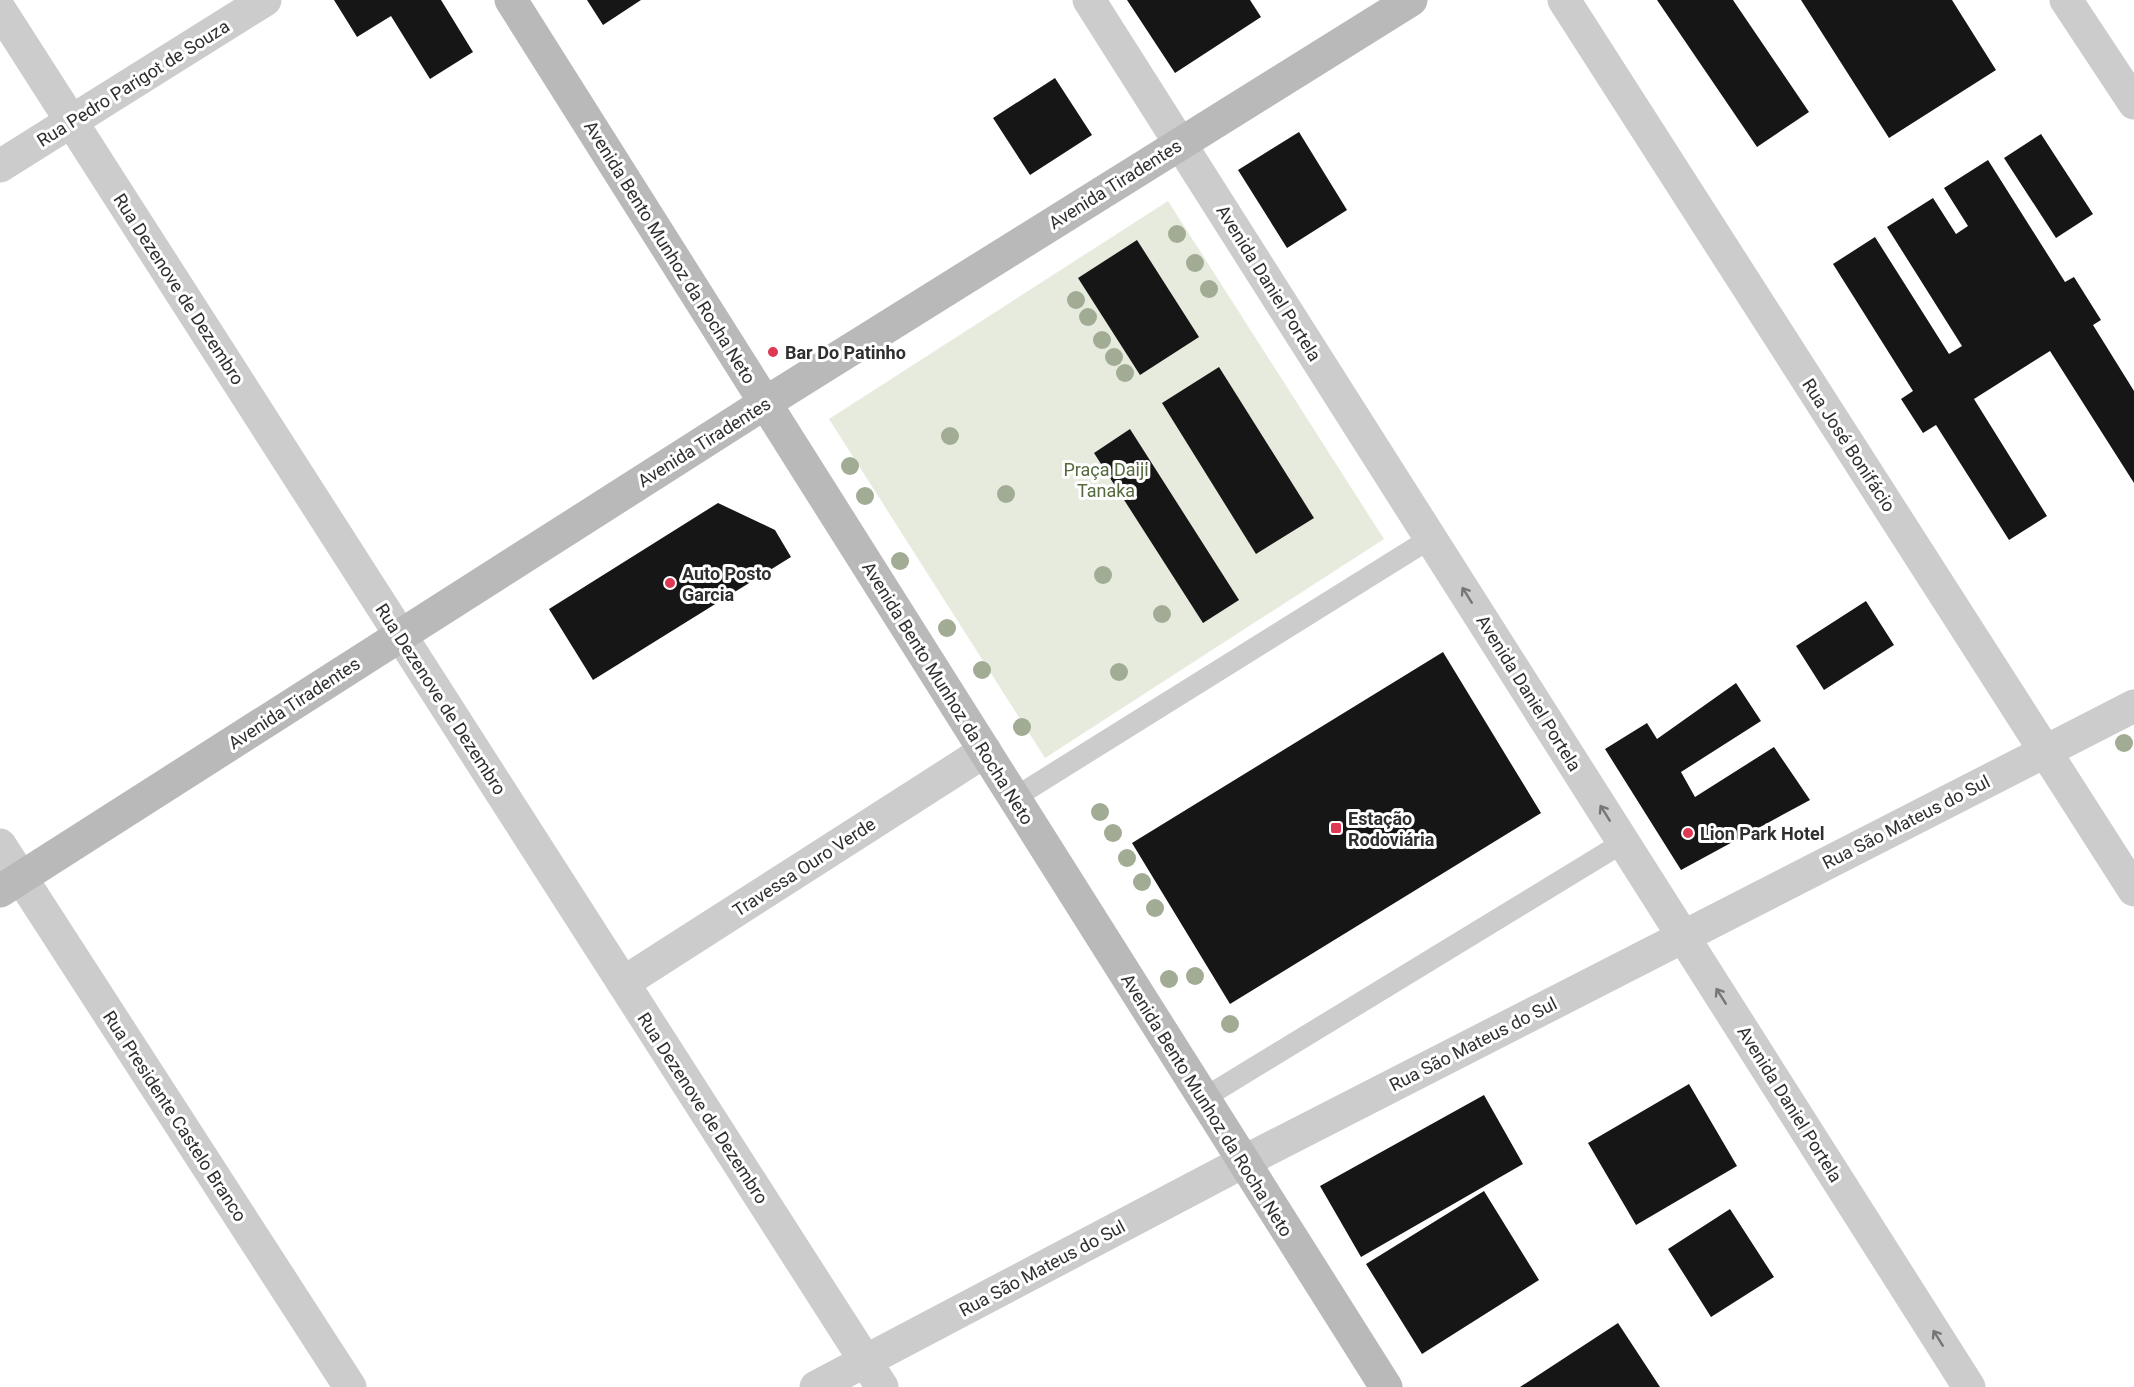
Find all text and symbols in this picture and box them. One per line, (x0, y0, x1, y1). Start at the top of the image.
street label: Rua Pedro Parigot de Souza (33, 15, 233, 151)
street label: Avenida Bento Munhoz da Rocha Neto (580, 117, 760, 387)
street label: Avenida Tiradentes (1045, 135, 1185, 233)
street label: Rua Dezenove de Dezembro (109, 190, 249, 388)
street label: Avenida Daniel Portela (1212, 201, 1326, 365)
place label: Bar Do Patinho (785, 342, 906, 363)
marker: Bar Do Patinho (766, 345, 780, 359)
street label: Rua José Bonifácio (1798, 374, 1900, 516)
street label: Avenida Tiradentes (634, 393, 774, 491)
park label: Praça Daiji Tanaka (1063, 459, 1149, 501)
street label: Avenida Bento Munhoz da Rocha Neto (858, 558, 1038, 828)
place label: Auto Posto Garcia (682, 563, 771, 605)
marker: Auto Posto Garcia (663, 576, 677, 590)
one-way arrow (1461, 587, 1474, 604)
street label: Rua Dezenove de Dezembro (371, 600, 511, 798)
street label: Avenida Daniel Portela (1472, 611, 1586, 775)
street label: Avenida Tiradentes (224, 653, 364, 753)
street label: Rua São Mateus do Sul (1819, 771, 1993, 873)
one-way arrow (1599, 805, 1611, 822)
place label: Estação Rodoviária (1348, 808, 1435, 850)
street label: Travessa Ouro Verde (729, 813, 879, 921)
marker: Estação Rodoviária (1329, 821, 1343, 835)
place label: Lion Park Hotel (1700, 823, 1825, 844)
marker: Lion Park Hotel (1681, 826, 1695, 840)
street label: Avenida Bento Munhoz da Rocha Neto (1117, 970, 1297, 1240)
one-way arrow (1715, 987, 1728, 1004)
street label: Rua São Mateus do Sul (1386, 993, 1560, 1095)
street label: Rua Presidente Castelo Branco (99, 1007, 251, 1225)
street label: Rua Dezenove de Dezembro (633, 1009, 773, 1207)
street label: Avenida Daniel Portela (1733, 1022, 1847, 1186)
street label: Rua São Mateus do Sul (955, 1215, 1129, 1321)
one-way arrow (1932, 1330, 1944, 1346)

